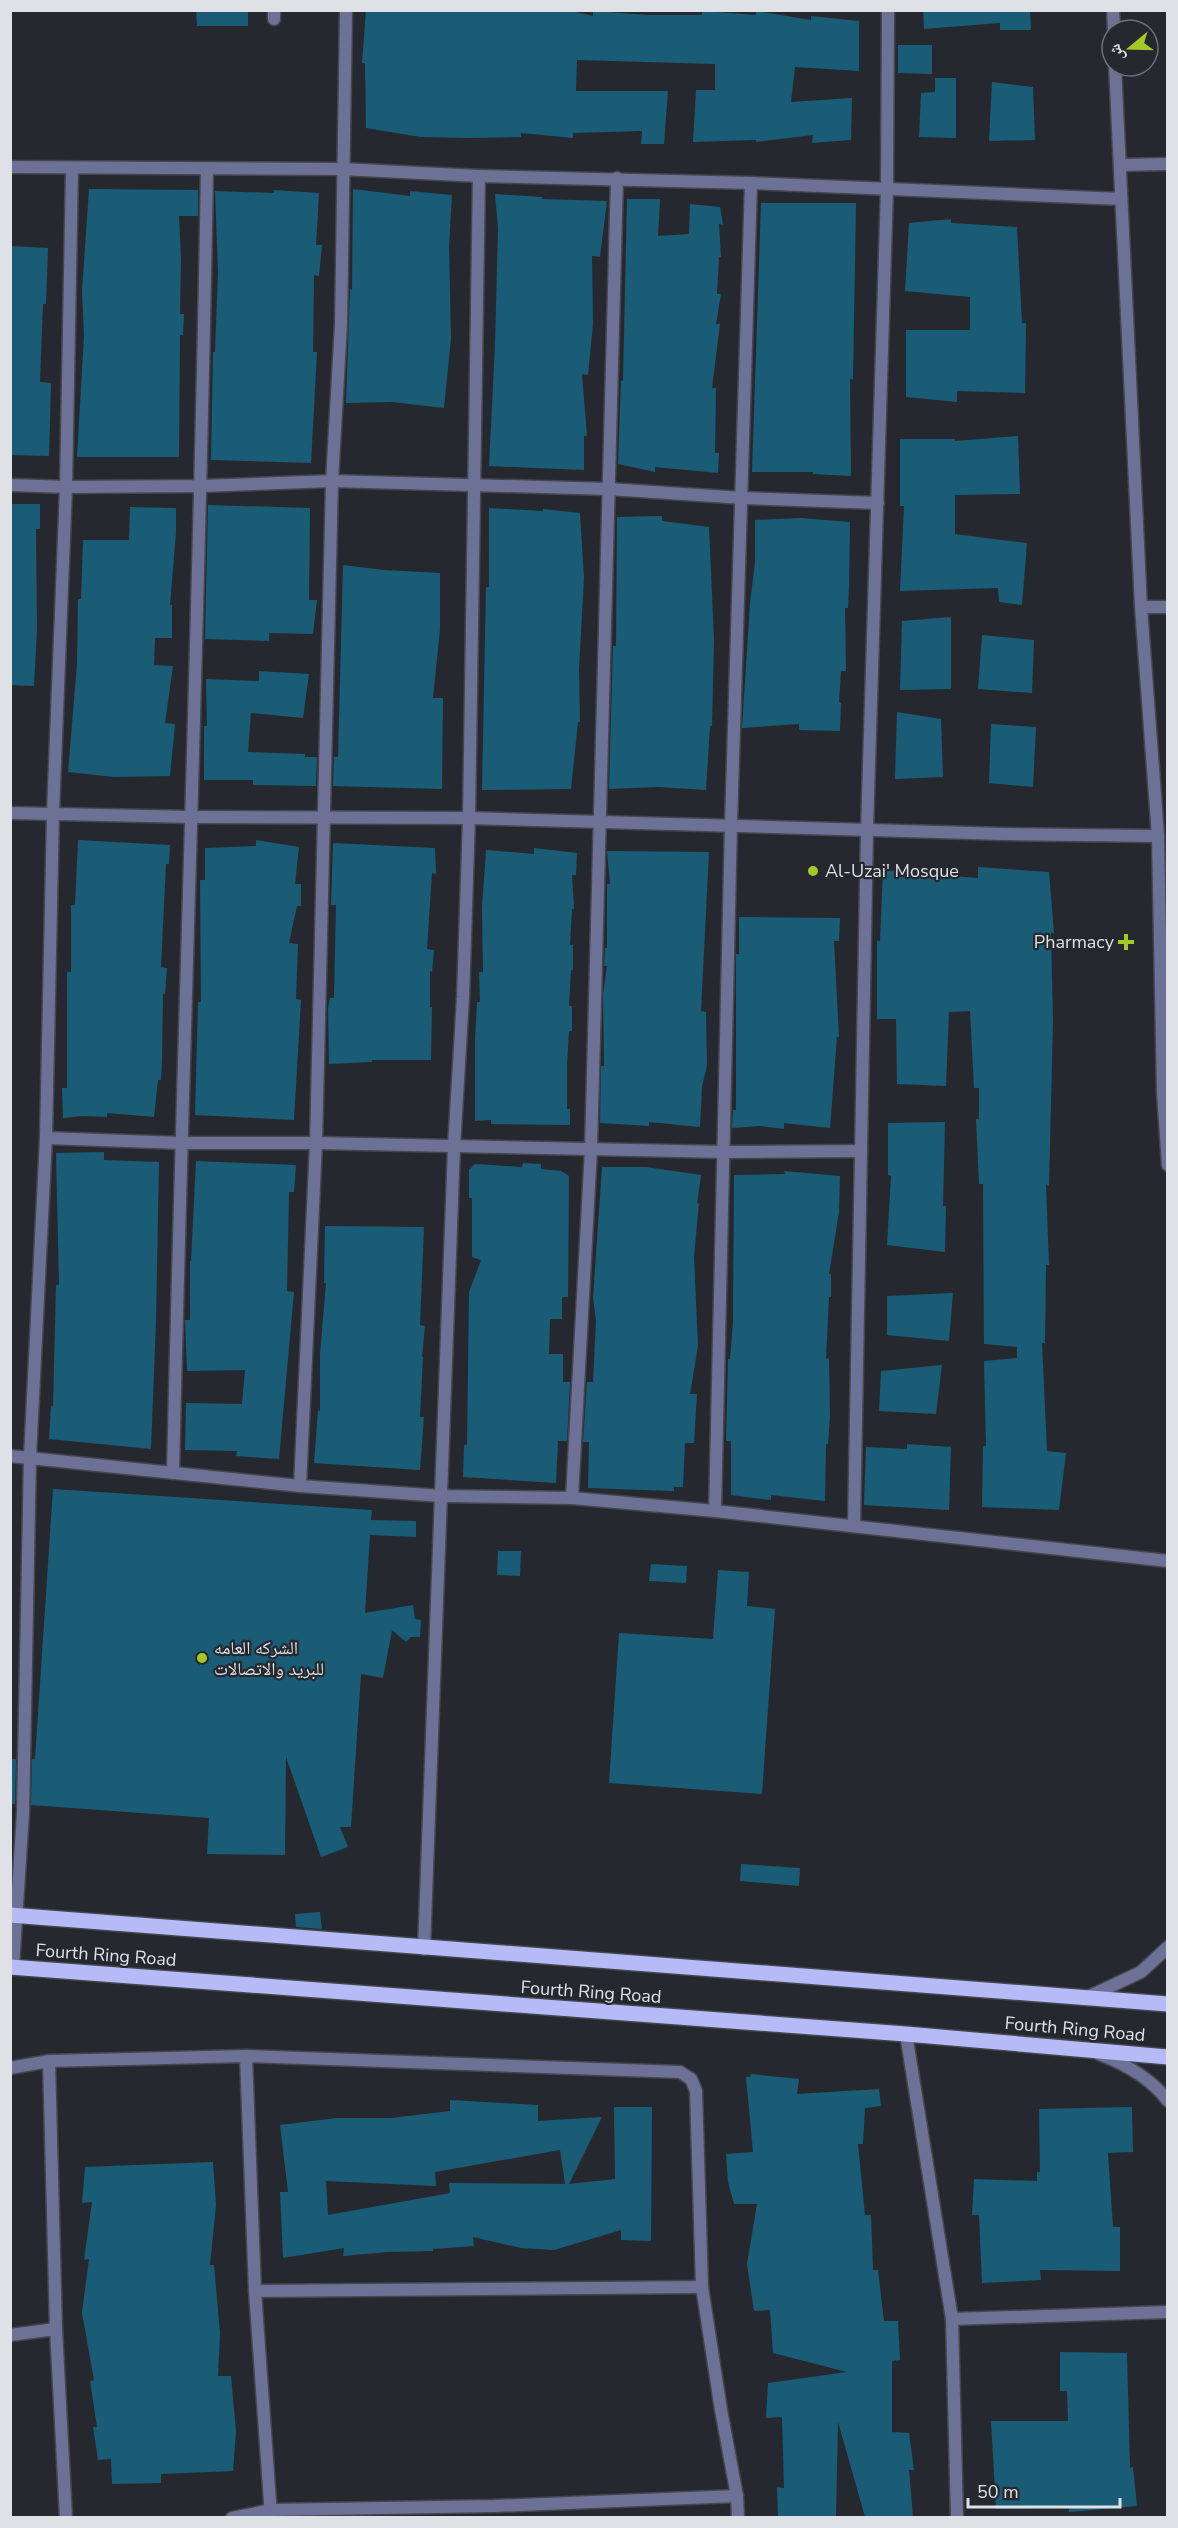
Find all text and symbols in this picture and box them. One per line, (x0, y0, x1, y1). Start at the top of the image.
north arrow (1100, 18, 1160, 78)
text: ش (1104, 41, 1130, 64)
place label: Al-Uzai' Mosque (825, 859, 959, 883)
marker: Al-Uzai' Mosque (806, 864, 820, 878)
place label: Pharmacy (1034, 930, 1115, 954)
marker: Pharmacy (1119, 935, 1133, 949)
place label: الشركه العامه للبريد والاتصالات (214, 1636, 324, 1681)
marker: الشركه العامه للبريد والاتصالات (195, 1651, 209, 1665)
street label: Fourth Ring Road (35, 1938, 177, 1972)
street label: Fourth Ring Road (520, 1975, 662, 2009)
street label: Fourth Ring Road (1004, 2011, 1146, 2047)
scale bar (968, 2471, 1120, 2509)
text: 50 m (977, 2480, 1019, 2504)

